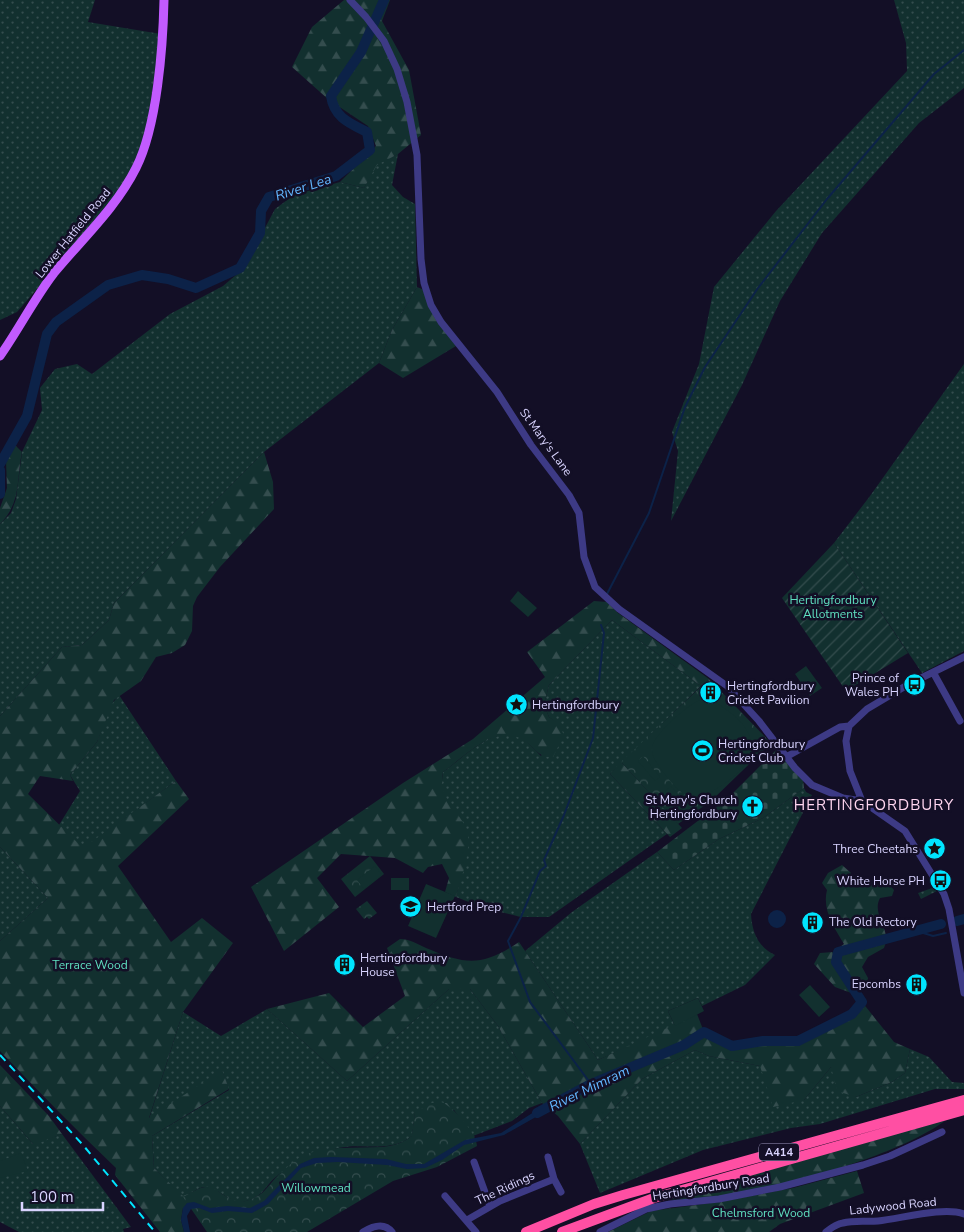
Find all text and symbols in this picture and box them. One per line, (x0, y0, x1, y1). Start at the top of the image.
water label: River Lea (273, 169, 334, 206)
street label: Lower Hatfield Road (32, 185, 114, 281)
street label: St Mary's Lane (516, 405, 576, 479)
park label: Hertingfordbury Allotments (789, 592, 877, 622)
place label: Prince of Wales PH (845, 670, 900, 700)
bus stop icon: Prince of Wales PH (903, 673, 927, 697)
place label: Hertingfordbury Cricket Pavilion (727, 678, 815, 708)
building icon: Hertingfordbury Cricket Pavilion (699, 681, 723, 705)
place icon: Hertingfordbury (504, 693, 528, 717)
place label: Hertingfordbury (532, 697, 620, 713)
place label: Hertingfordbury Cricket Club (718, 736, 806, 766)
sports icon: Hertingfordbury Cricket Club (690, 739, 714, 763)
place label: St Mary's Church Hertingfordbury (645, 792, 738, 822)
church icon: St Mary's Church Hertingfordbury (741, 795, 765, 819)
district label: HERTINGFORDBURY (794, 795, 954, 815)
place icon: Three Cheetahs (922, 837, 946, 861)
place label: Three Cheetahs (833, 841, 918, 857)
bus stop icon: White Horse PH (929, 869, 953, 893)
place label: White Horse PH (837, 873, 925, 889)
school or university icon: Hertford Prep (399, 895, 423, 919)
place label: Hertford Prep (427, 899, 501, 915)
building icon: The Old Rectory (801, 910, 825, 934)
place label: The Old Rectory (829, 914, 918, 930)
place label: Hertingfordbury House (360, 950, 448, 980)
building icon: Hertingfordbury House (332, 953, 356, 977)
park label: Terrace Wood (52, 957, 128, 973)
building icon: Epcombs (905, 972, 929, 996)
place label: Epcombs (852, 976, 901, 992)
water label: River Mimram (546, 1061, 633, 1116)
road number: A414 (759, 1144, 799, 1160)
street label: The Ridings (473, 1167, 537, 1209)
street label: Hertingfordbury Road (651, 1170, 771, 1204)
scale bar (22, 1180, 104, 1212)
park label: Willowmead (281, 1180, 351, 1196)
text: 100 m (30, 1187, 74, 1207)
street label: Ladywood Road (849, 1193, 937, 1219)
park label: Chelmsford Wood (712, 1205, 810, 1221)

